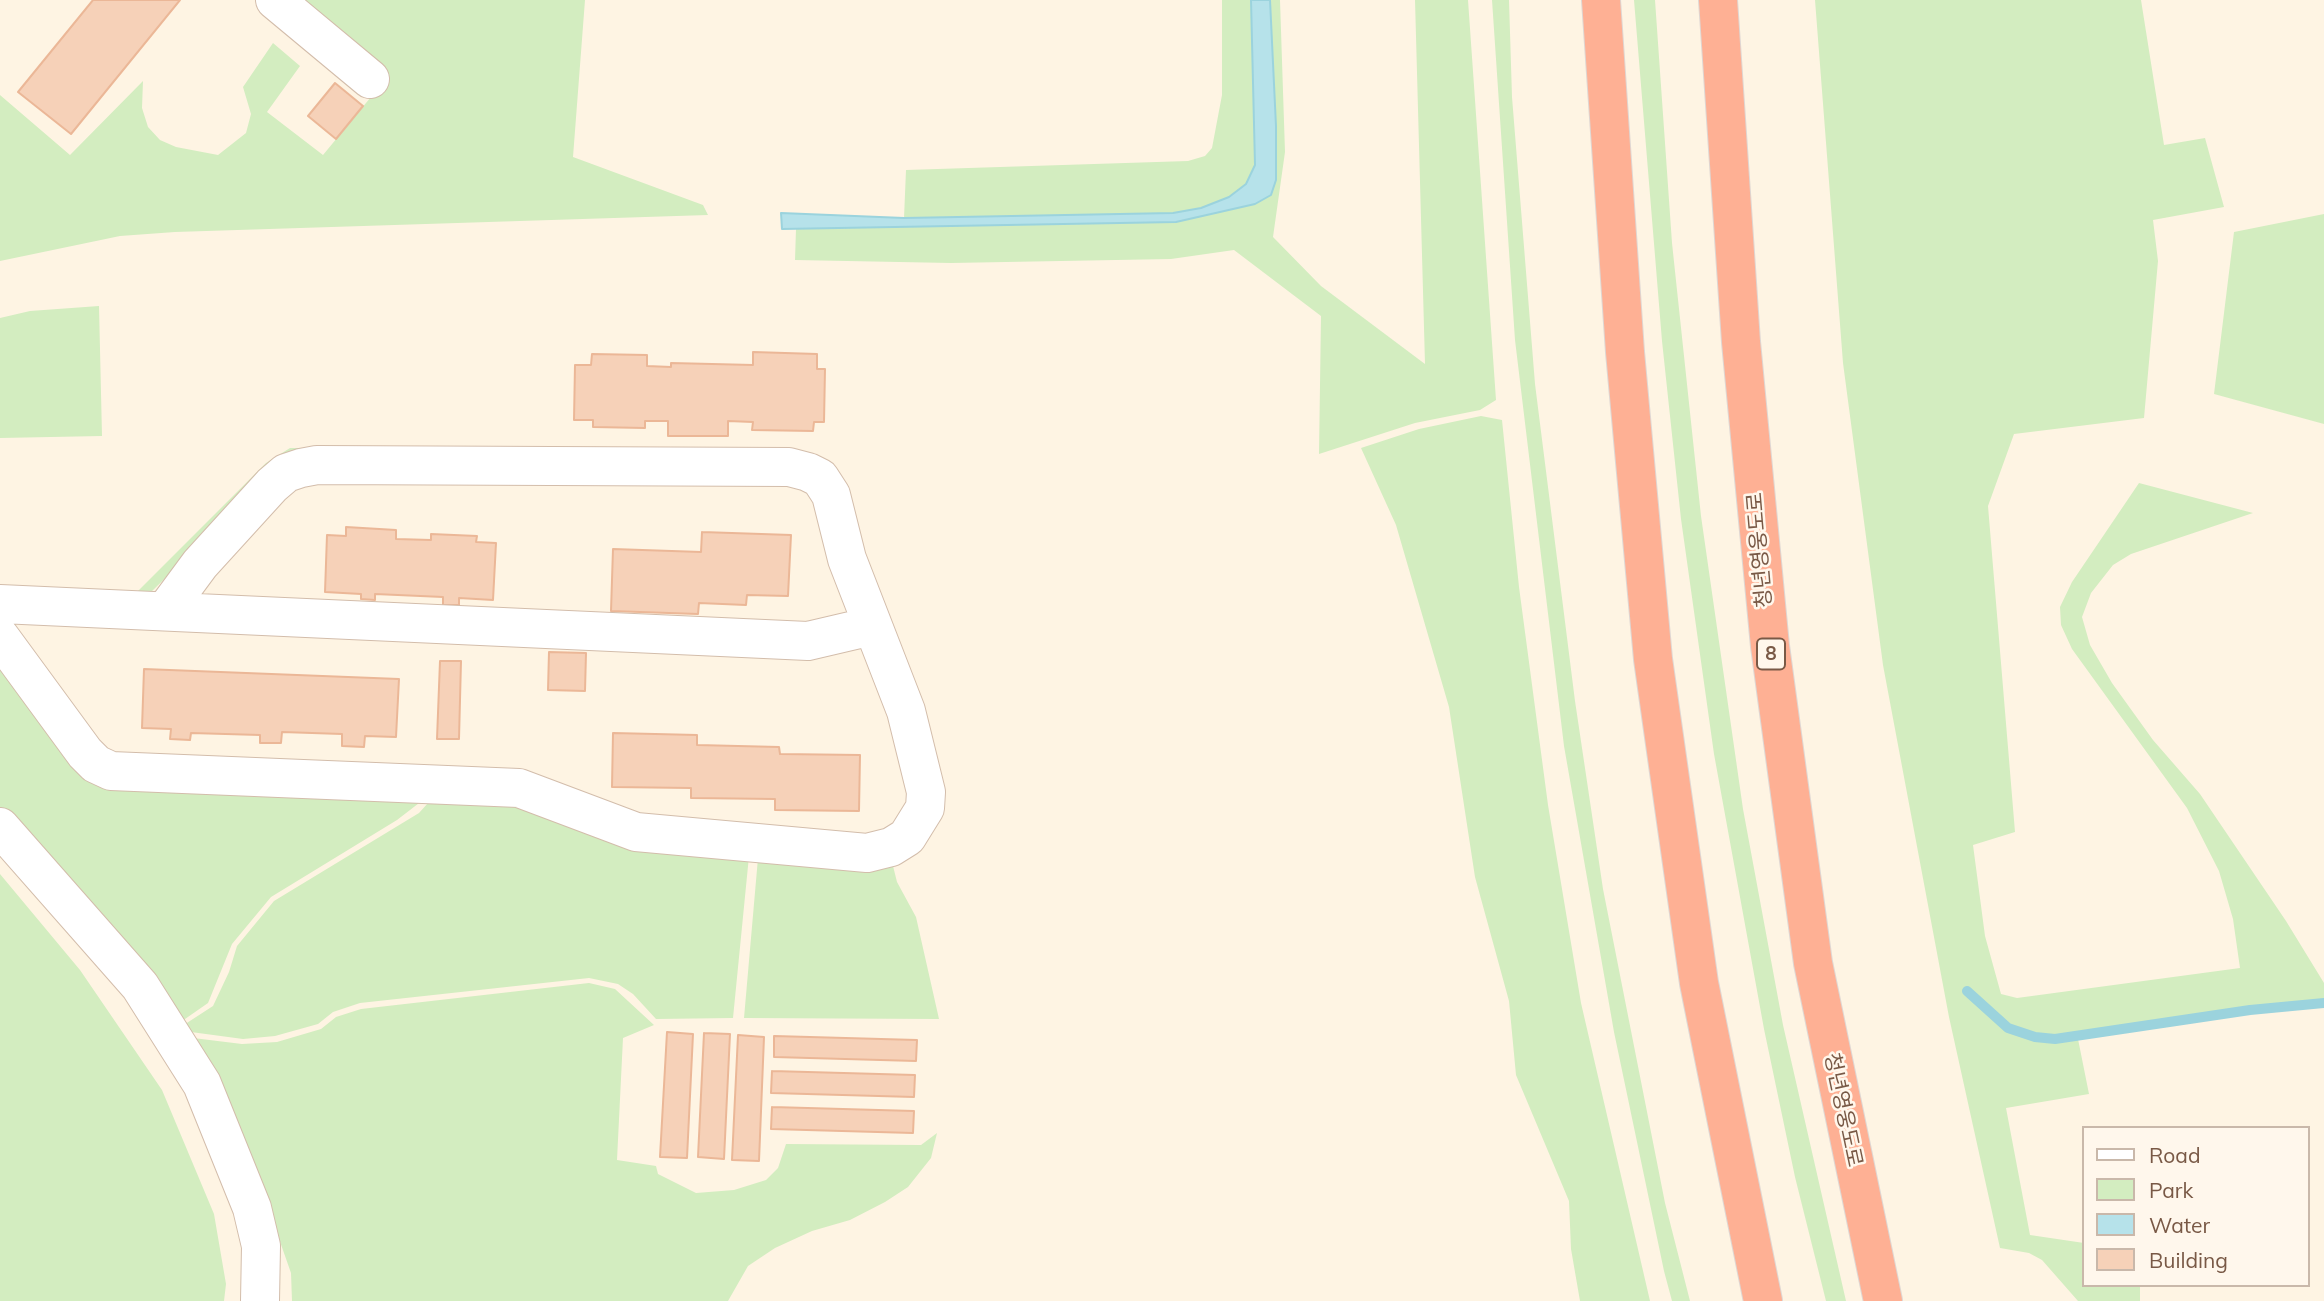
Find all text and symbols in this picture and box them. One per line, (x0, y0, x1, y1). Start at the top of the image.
street label: 청년영웅도로 (1742, 491, 1778, 609)
road number: 8 (1757, 638, 1785, 670)
street label: 청년영웅도로 (1819, 1051, 1867, 1169)
legend (2082, 1126, 2310, 1287)
text: Road (2149, 1142, 2200, 1168)
text: Park (2149, 1177, 2193, 1203)
text: Water (2149, 1212, 2210, 1238)
text: Building (2149, 1247, 2228, 1273)

